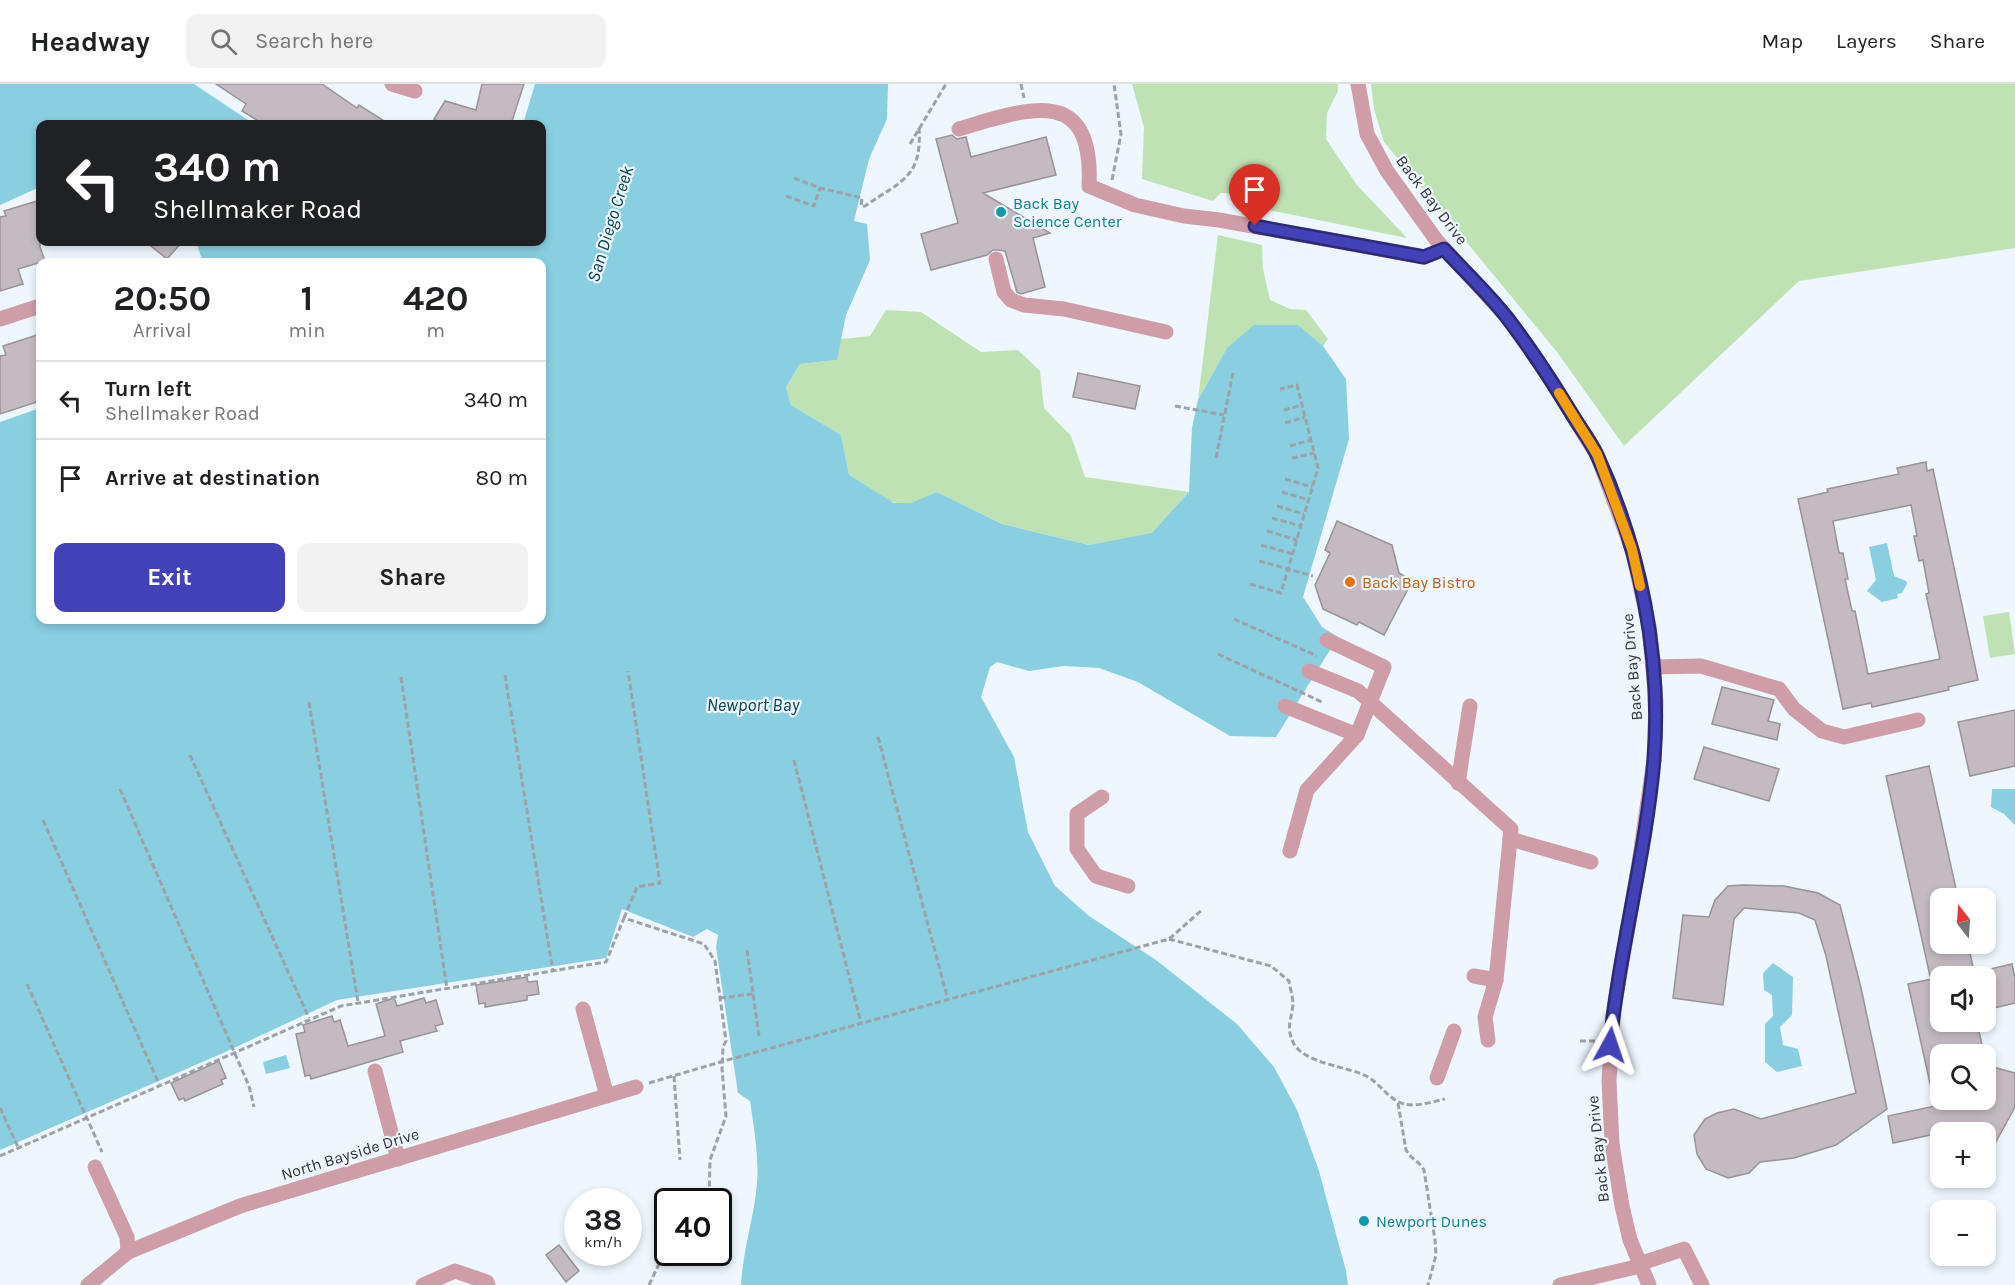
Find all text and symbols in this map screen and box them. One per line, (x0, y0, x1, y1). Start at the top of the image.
search box (186, 14, 606, 68)
text: Headway (30, 25, 150, 58)
icon: search (207, 25, 240, 58)
text: Search here (255, 28, 373, 54)
text: Map (1761, 29, 1803, 53)
text: Layers (1836, 29, 1897, 53)
text: Share (1930, 29, 1985, 53)
text: 340 m (153, 142, 281, 192)
icon: left (54, 144, 132, 222)
street label: Back Bay Drive (1392, 151, 1472, 249)
water label: San Diego Creek (582, 163, 638, 285)
pin (1229, 164, 1280, 226)
icon: arrive (1238, 173, 1271, 206)
text: Shellmaker Road (153, 193, 362, 225)
place label: Back Bay Science Center (1013, 194, 1122, 231)
marker: Back Bay Science Center (994, 205, 1008, 219)
text: 20:50 (113, 277, 211, 319)
text: 1 (301, 277, 313, 319)
text: 420 (403, 277, 469, 319)
text: Arrival (133, 319, 192, 342)
text: min (289, 319, 325, 342)
text: m (426, 319, 445, 342)
text: Turn left (105, 376, 192, 402)
icon: left (54, 384, 87, 417)
text: 340 m (464, 387, 528, 413)
text: Shellmaker Road (105, 402, 260, 425)
icon: arrive (54, 462, 87, 495)
text: Arrive at destination (105, 465, 320, 491)
text: 80 m (476, 465, 528, 491)
button: Exit (54, 543, 285, 612)
button: Share (297, 543, 528, 612)
place label: Back Bay Bistro (1362, 573, 1476, 592)
marker: Back Bay Bistro (1343, 575, 1357, 589)
street label: Back Bay Drive (1618, 613, 1646, 721)
water label: Newport Bay (707, 694, 801, 716)
north arrow (1930, 888, 1996, 954)
map controls (1930, 888, 1996, 1266)
button: sound (1930, 966, 1996, 1032)
position arrow (1578, 1013, 1642, 1077)
button: search (1930, 1044, 1996, 1110)
street label: Back Bay Drive (1583, 1095, 1613, 1203)
button: + (1930, 1122, 1996, 1188)
street label: North Bayside Drive (279, 1124, 421, 1184)
speed limit sign: 40 (654, 1188, 732, 1266)
button: − (1930, 1200, 1996, 1266)
text: 38 (584, 1202, 622, 1238)
place label: Newport Dunes (1376, 1212, 1487, 1231)
marker: Newport Dunes (1357, 1214, 1371, 1228)
text: km/h (584, 1233, 622, 1251)

